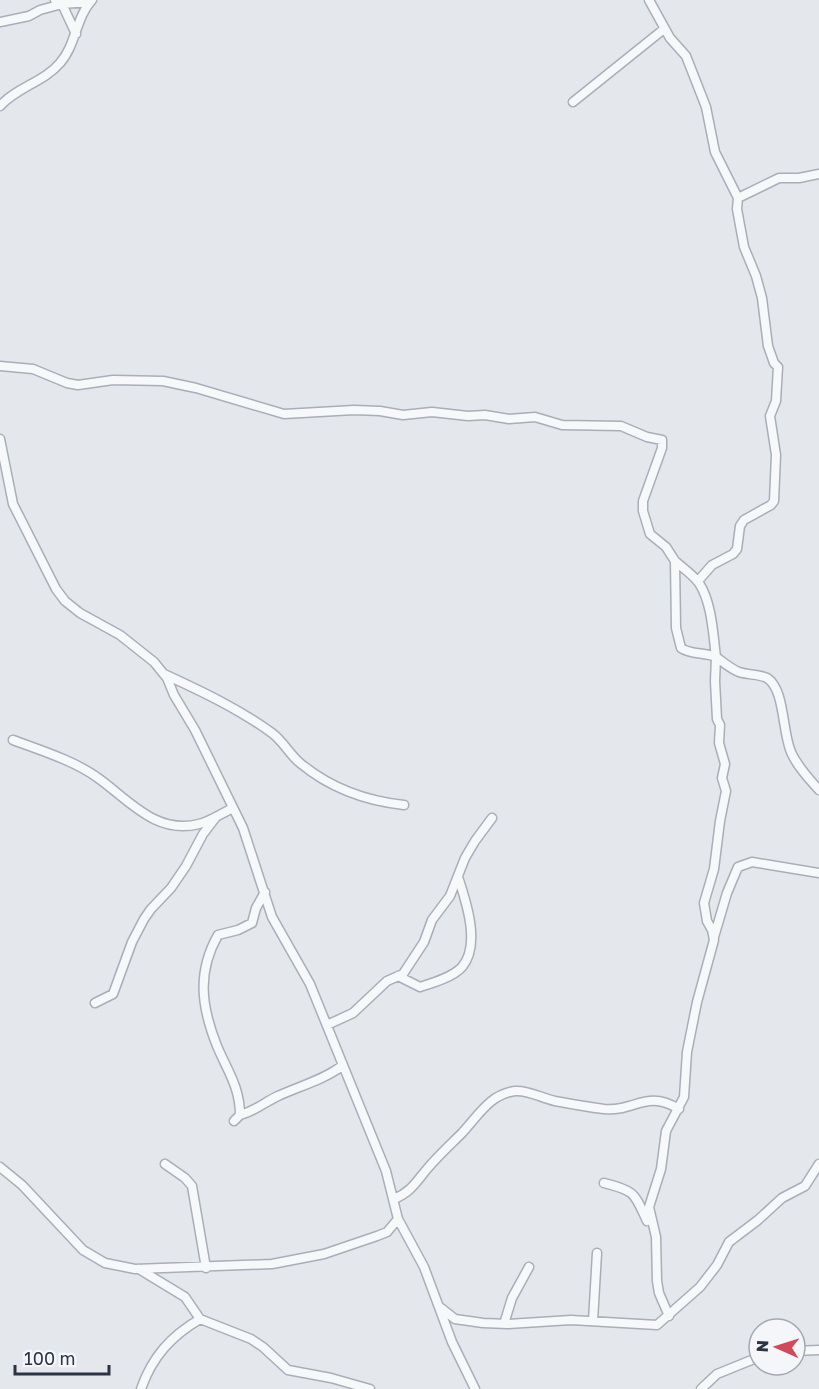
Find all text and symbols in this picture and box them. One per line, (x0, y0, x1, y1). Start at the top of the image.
north arrow (747, 1317, 807, 1377)
scale bar (15, 1338, 110, 1376)
text: N (752, 1340, 772, 1353)
text: 100 m (24, 1347, 75, 1369)

